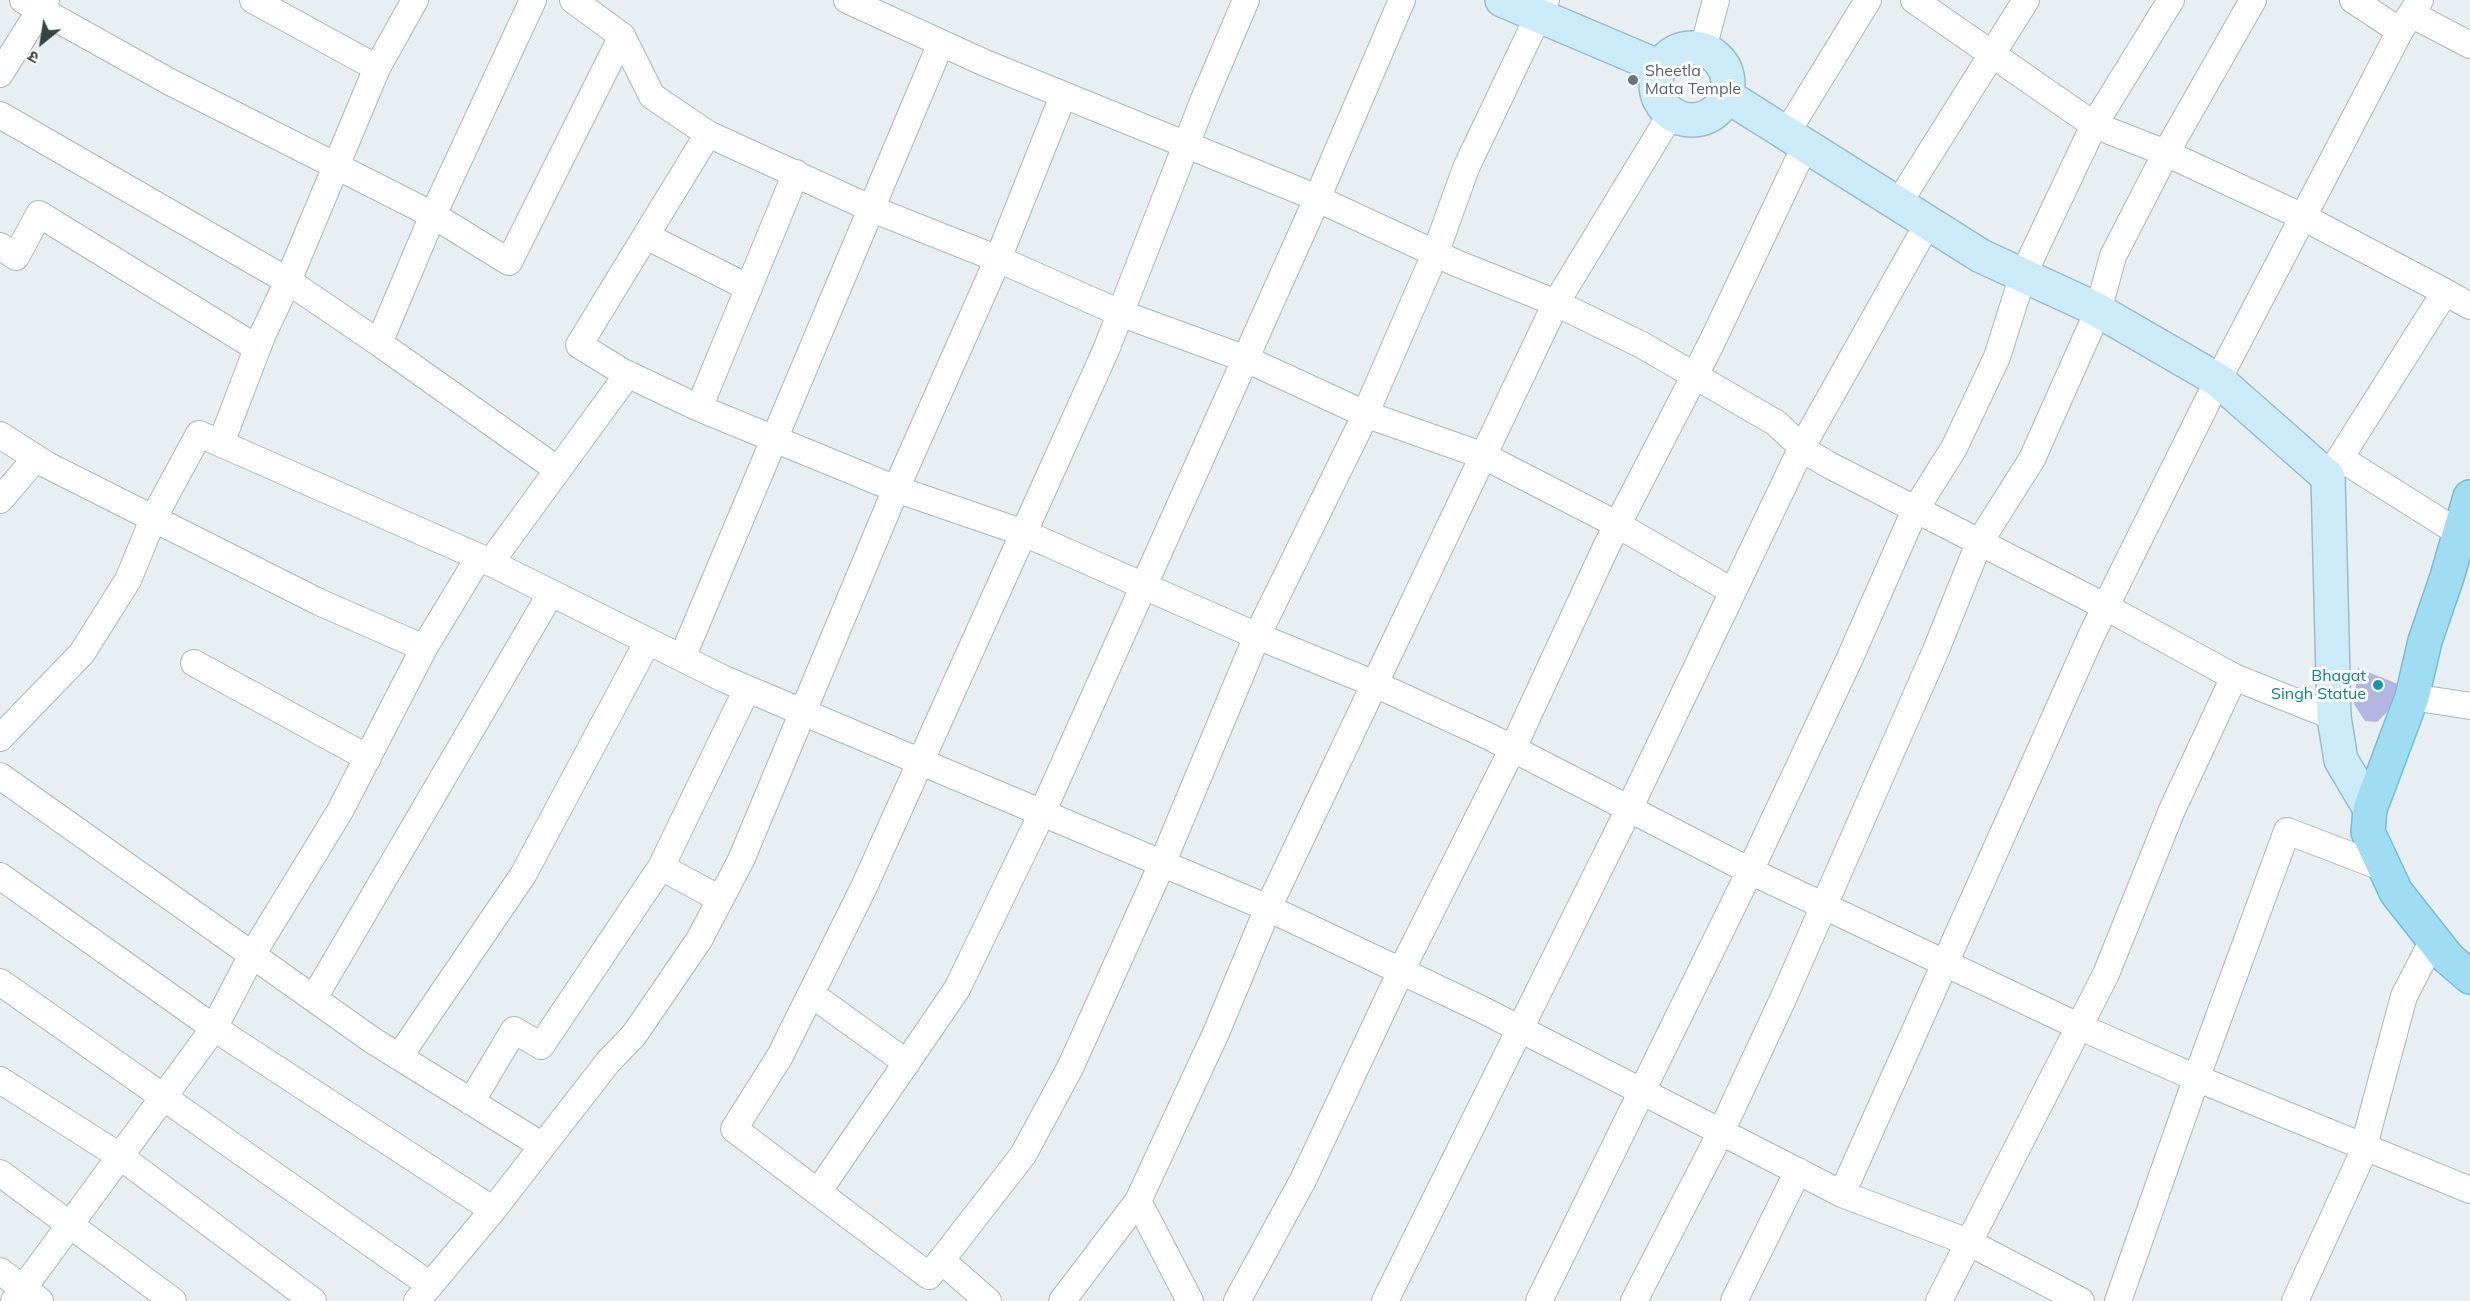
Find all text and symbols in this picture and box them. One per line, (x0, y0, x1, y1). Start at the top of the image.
north arrow (12, 12, 72, 72)
text: उ (24, 47, 42, 69)
place label: Sheetla Mata Temple (1645, 61, 1741, 99)
marker: Sheetla Mata Temple (1626, 73, 1640, 87)
place label: Bhagat Singh Statue (2271, 666, 2366, 704)
marker: Bhagat Singh Statue (2371, 678, 2385, 692)

